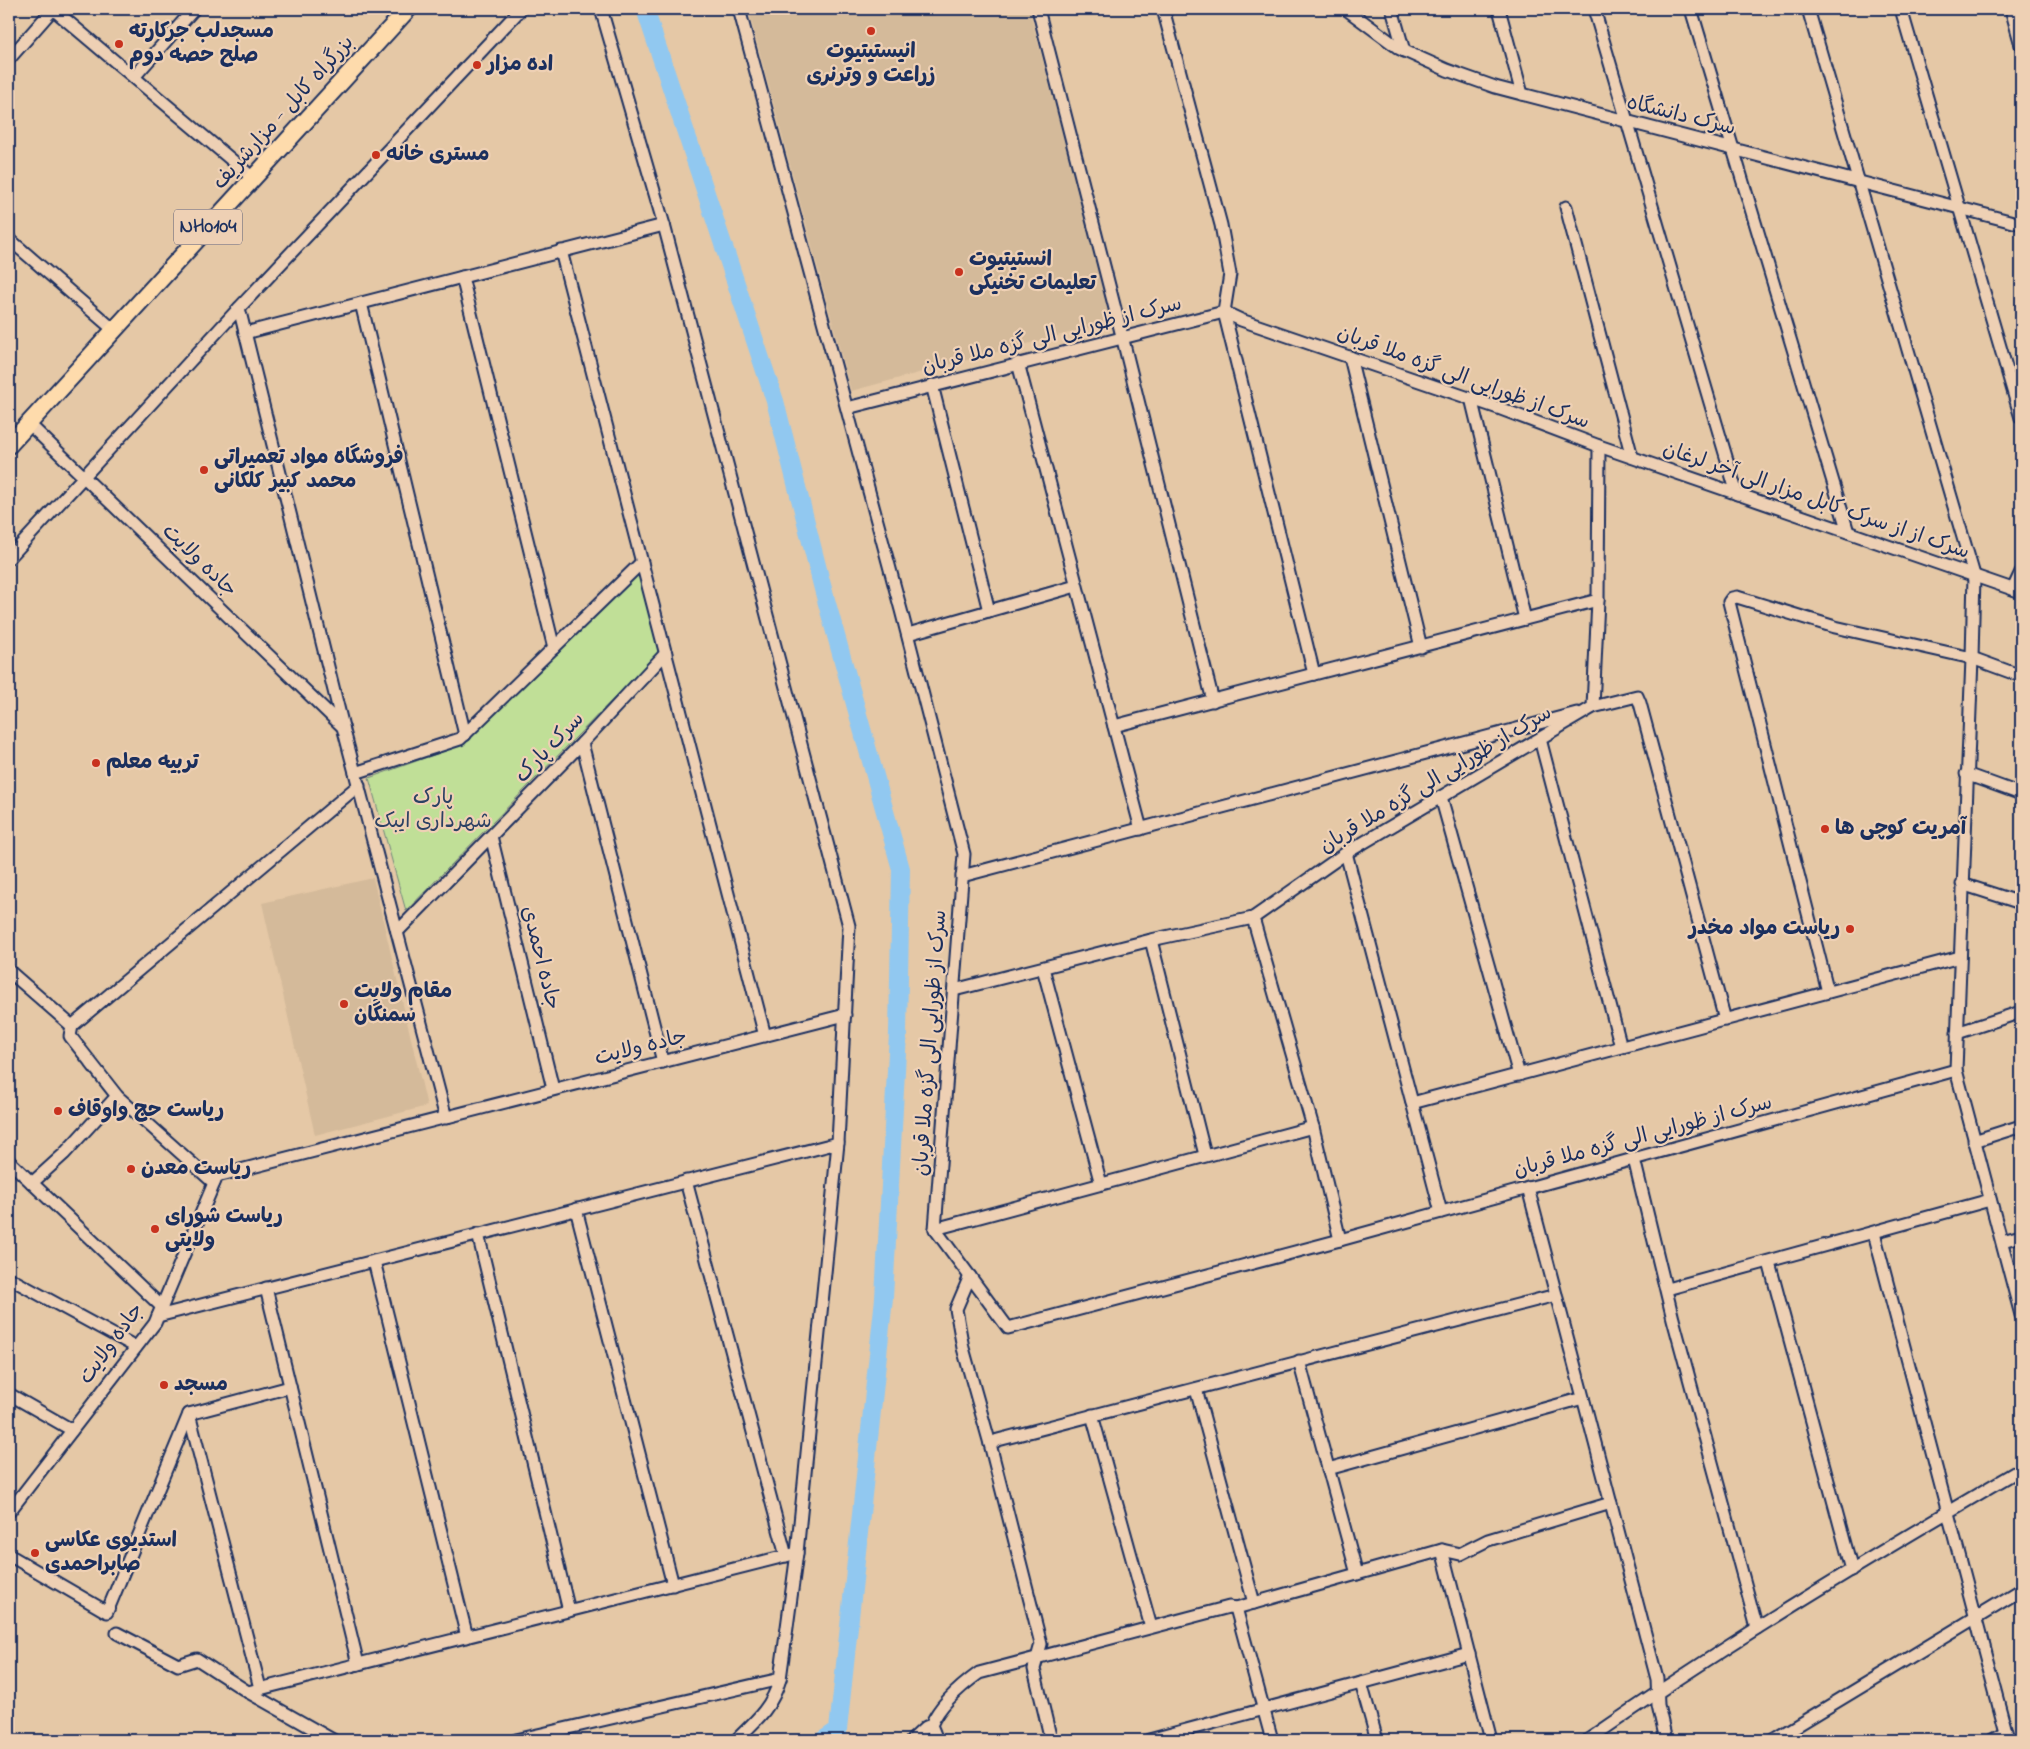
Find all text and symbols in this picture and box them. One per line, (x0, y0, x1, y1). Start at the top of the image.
place label: مسجدلب جرکارته صلح حصه دوم (129, 17, 274, 71)
marker: انیستیتیوت زراعت و وترنری (865, 25, 877, 37)
street label: بزرگراه کابل - مزارشریف (206, 29, 362, 197)
place label: انیستیتیوت زراعت و وترنری (807, 37, 935, 91)
marker: مسجدلب جرکارته صلح حصه دوم (113, 38, 125, 50)
place label: اده مزار (485, 50, 553, 80)
marker: اده مزار (471, 59, 483, 71)
street label: سرک دانشگاه (1623, 88, 1739, 144)
place label: مستری خانه (386, 140, 489, 170)
marker: مستری خانه (370, 149, 382, 161)
road number: NH0104 (174, 210, 242, 244)
place label: انستیتیوت تعلیمات تخنیکی (969, 245, 1097, 299)
marker: انستیتیوت تعلیمات تخنیکی (953, 266, 965, 278)
street label: سرک از ظورایی الی گزه ملا قربان (919, 289, 1185, 383)
street label: سرک از ظورایی الی گزه ملا قربان (1332, 318, 1594, 438)
street label: سرک از از سرک کابل مزار الی آخر لرغان (1659, 434, 1973, 568)
place label: فروشگاه مواد تعمیراتی محمد کبیر کلکانی (214, 443, 404, 497)
marker: فروشگاه مواد تعمیراتی محمد کبیر کلکانی (198, 464, 210, 476)
street label: جاده ولایت (155, 517, 243, 605)
street label: سرک از ظورایی الی گزه ملا قربان (1314, 698, 1558, 862)
street label: سرک پارک (508, 706, 592, 790)
place label: تربیه معلم (106, 748, 199, 778)
marker: تربیه معلم (90, 757, 102, 769)
park label: پارک شهرداری ایبک (374, 783, 492, 837)
place label: آمریت کوچی ها (1835, 814, 1968, 844)
marker: آمریت کوچی ها (1819, 823, 1831, 835)
street label: جاده احمدی (513, 903, 567, 1013)
street label: سرک از ظورایی الی گزه ملا قربان (907, 909, 955, 1177)
place label: ریاست مواد مخدر (1687, 914, 1840, 944)
marker: ریاست مواد مخدر (1844, 923, 1856, 935)
place label: مقام ولایت سمنگان (354, 977, 452, 1031)
marker: مقام ولایت سمنگان (338, 998, 350, 1010)
street label: جاده ولایت (592, 1022, 690, 1074)
street label: سرک از ظورایی الی گزه ملا قربان (1510, 1088, 1776, 1186)
place label: ریاست حج واوقاف (68, 1096, 224, 1126)
marker: ریاست حج واوقاف (52, 1105, 64, 1117)
place label: ریاست معدن (141, 1154, 251, 1184)
marker: ریاست معدن (125, 1163, 137, 1175)
place label: ریاست شورای ولایتی (165, 1202, 283, 1256)
marker: ریاست شورای ولایتی (149, 1223, 161, 1235)
street label: جاده ولایت (72, 1297, 152, 1391)
place label: مسجد (174, 1370, 228, 1400)
marker: مسجد (158, 1379, 170, 1391)
place label: استدیوی عکاسی صابراحمدی (45, 1526, 177, 1580)
marker: استدیوی عکاسی صابراحمدی (29, 1547, 41, 1559)

